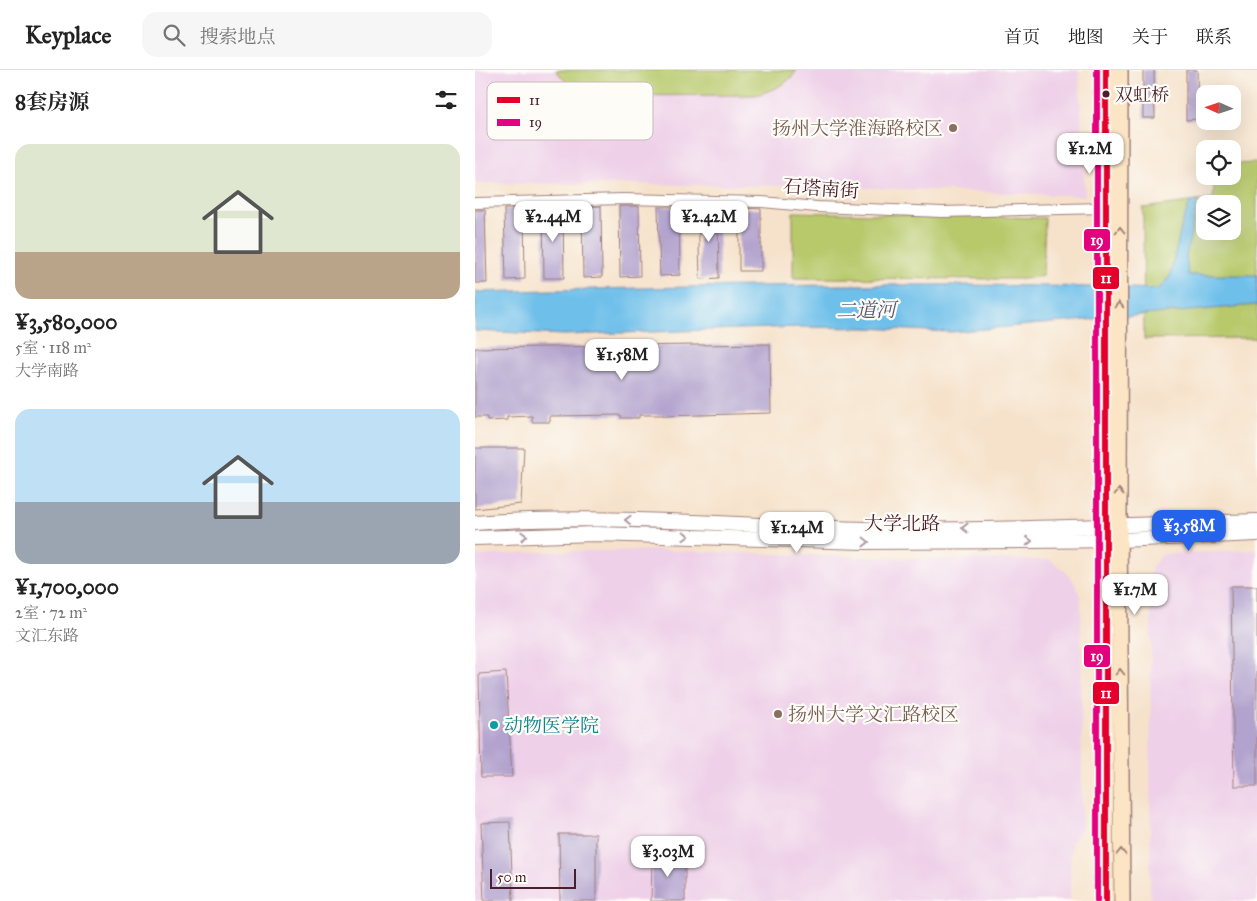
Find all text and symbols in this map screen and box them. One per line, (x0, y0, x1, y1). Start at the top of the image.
search box (142, 12, 492, 57)
text: Keyplace (25, 20, 112, 50)
icon: search (160, 21, 188, 49)
text: 搜索地点 (200, 25, 276, 48)
text: 首页 (1004, 26, 1040, 48)
text: 地图 (1068, 26, 1104, 48)
text: 关于 (1132, 26, 1168, 48)
text: 联系 (1196, 26, 1232, 48)
legend (487, 82, 653, 140)
place label: 双虹桥 (1115, 84, 1169, 106)
north arrow (1196, 85, 1241, 130)
map controls (1196, 85, 1241, 240)
icon: filters (432, 86, 460, 114)
text: 8套房源 (15, 89, 89, 115)
marker: 双虹桥 (1101, 89, 1111, 99)
text: 11 (529, 92, 541, 109)
text: 19 (529, 114, 542, 131)
place label: 扬州大学淮海路校区 (772, 117, 943, 140)
marker: 扬州大学淮海路校区 (947, 122, 959, 134)
pin: ¥1.2M (1055, 132, 1125, 175)
text: ¥1.2M (1068, 139, 1112, 158)
button: locate (1196, 140, 1241, 185)
street label: 石塔南街 (782, 174, 860, 203)
icon: home (193, 177, 283, 267)
button: layers (1196, 195, 1241, 240)
pin: ¥2.44M (512, 200, 594, 243)
pin: ¥2.42M (668, 200, 750, 243)
text: ¥2.44M (525, 207, 581, 226)
text: ¥2.42M (681, 207, 737, 226)
one-way arrow (1115, 225, 1125, 233)
line badge: 19 (1083, 228, 1111, 252)
text: 19 (1091, 232, 1103, 250)
line badge: 11 (1092, 266, 1120, 290)
text: 11 (1100, 270, 1112, 287)
water label: 二道河 (836, 297, 899, 323)
one-way arrow (1114, 301, 1124, 308)
text: ¥3,580,000 (15, 309, 118, 335)
text: 5室 · 118 m² (15, 338, 92, 357)
pin: ¥1.58M (581, 338, 663, 381)
text: ¥1.58M (596, 345, 648, 364)
text: 大学南路 (15, 361, 79, 380)
icon: home (193, 442, 283, 532)
one-way arrow (1114, 488, 1124, 496)
pin: ¥3.58M (1148, 510, 1230, 552)
pin: ¥1.24M (756, 512, 838, 554)
street label: 大学北路 (864, 512, 940, 535)
one-way arrow (623, 514, 631, 525)
text: ¥3.58M (1163, 516, 1215, 535)
text: ¥1.24M (770, 518, 824, 537)
one-way arrow (961, 523, 968, 533)
one-way arrow (520, 531, 528, 541)
one-way arrow (682, 531, 690, 542)
one-way arrow (1025, 536, 1033, 546)
one-way arrow (862, 537, 870, 547)
text: ¥1,700,000 (15, 574, 119, 600)
pin: ¥1.7M (1100, 574, 1170, 616)
text: ¥1.7M (1113, 580, 1157, 599)
text: 2室 · 72 m² (15, 603, 87, 622)
text: 文汇东路 (15, 626, 79, 645)
line badge: 19 (1083, 644, 1111, 668)
text: 19 (1091, 648, 1103, 666)
one-way arrow (1115, 668, 1125, 676)
line badge: 11 (1092, 681, 1120, 705)
text: 11 (1100, 685, 1112, 702)
place label: 扬州大学文汇路校区 (788, 703, 959, 726)
marker: 扬州大学文汇路校区 (772, 708, 784, 720)
place label: 动物医学院 (504, 714, 599, 737)
marker: 动物医学院 (488, 719, 500, 731)
pin: ¥3.03M (627, 836, 709, 878)
text: ¥3.03M (642, 842, 694, 861)
one-way arrow (1116, 848, 1126, 856)
scale bar (490, 866, 576, 889)
text: 50 m (497, 869, 526, 886)

